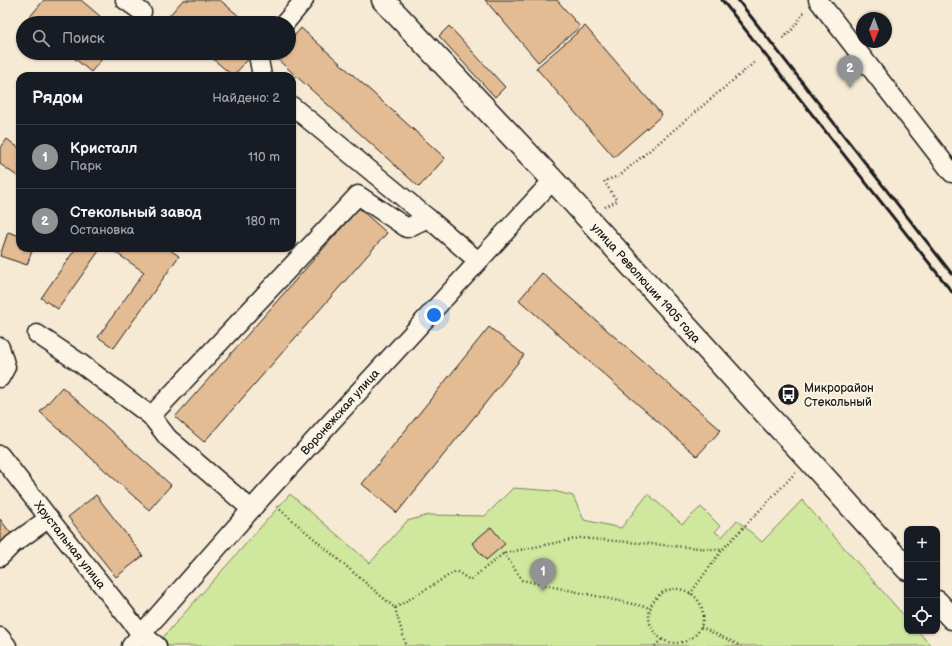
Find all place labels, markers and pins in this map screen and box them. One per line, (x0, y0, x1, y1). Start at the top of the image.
pin: 2 (837, 55, 863, 88)
place label: Микрорайон Стекольный (804, 381, 874, 410)
bus stop icon: Микрорайон Стекольный (775, 382, 801, 408)
pin: 1 (530, 558, 556, 591)

